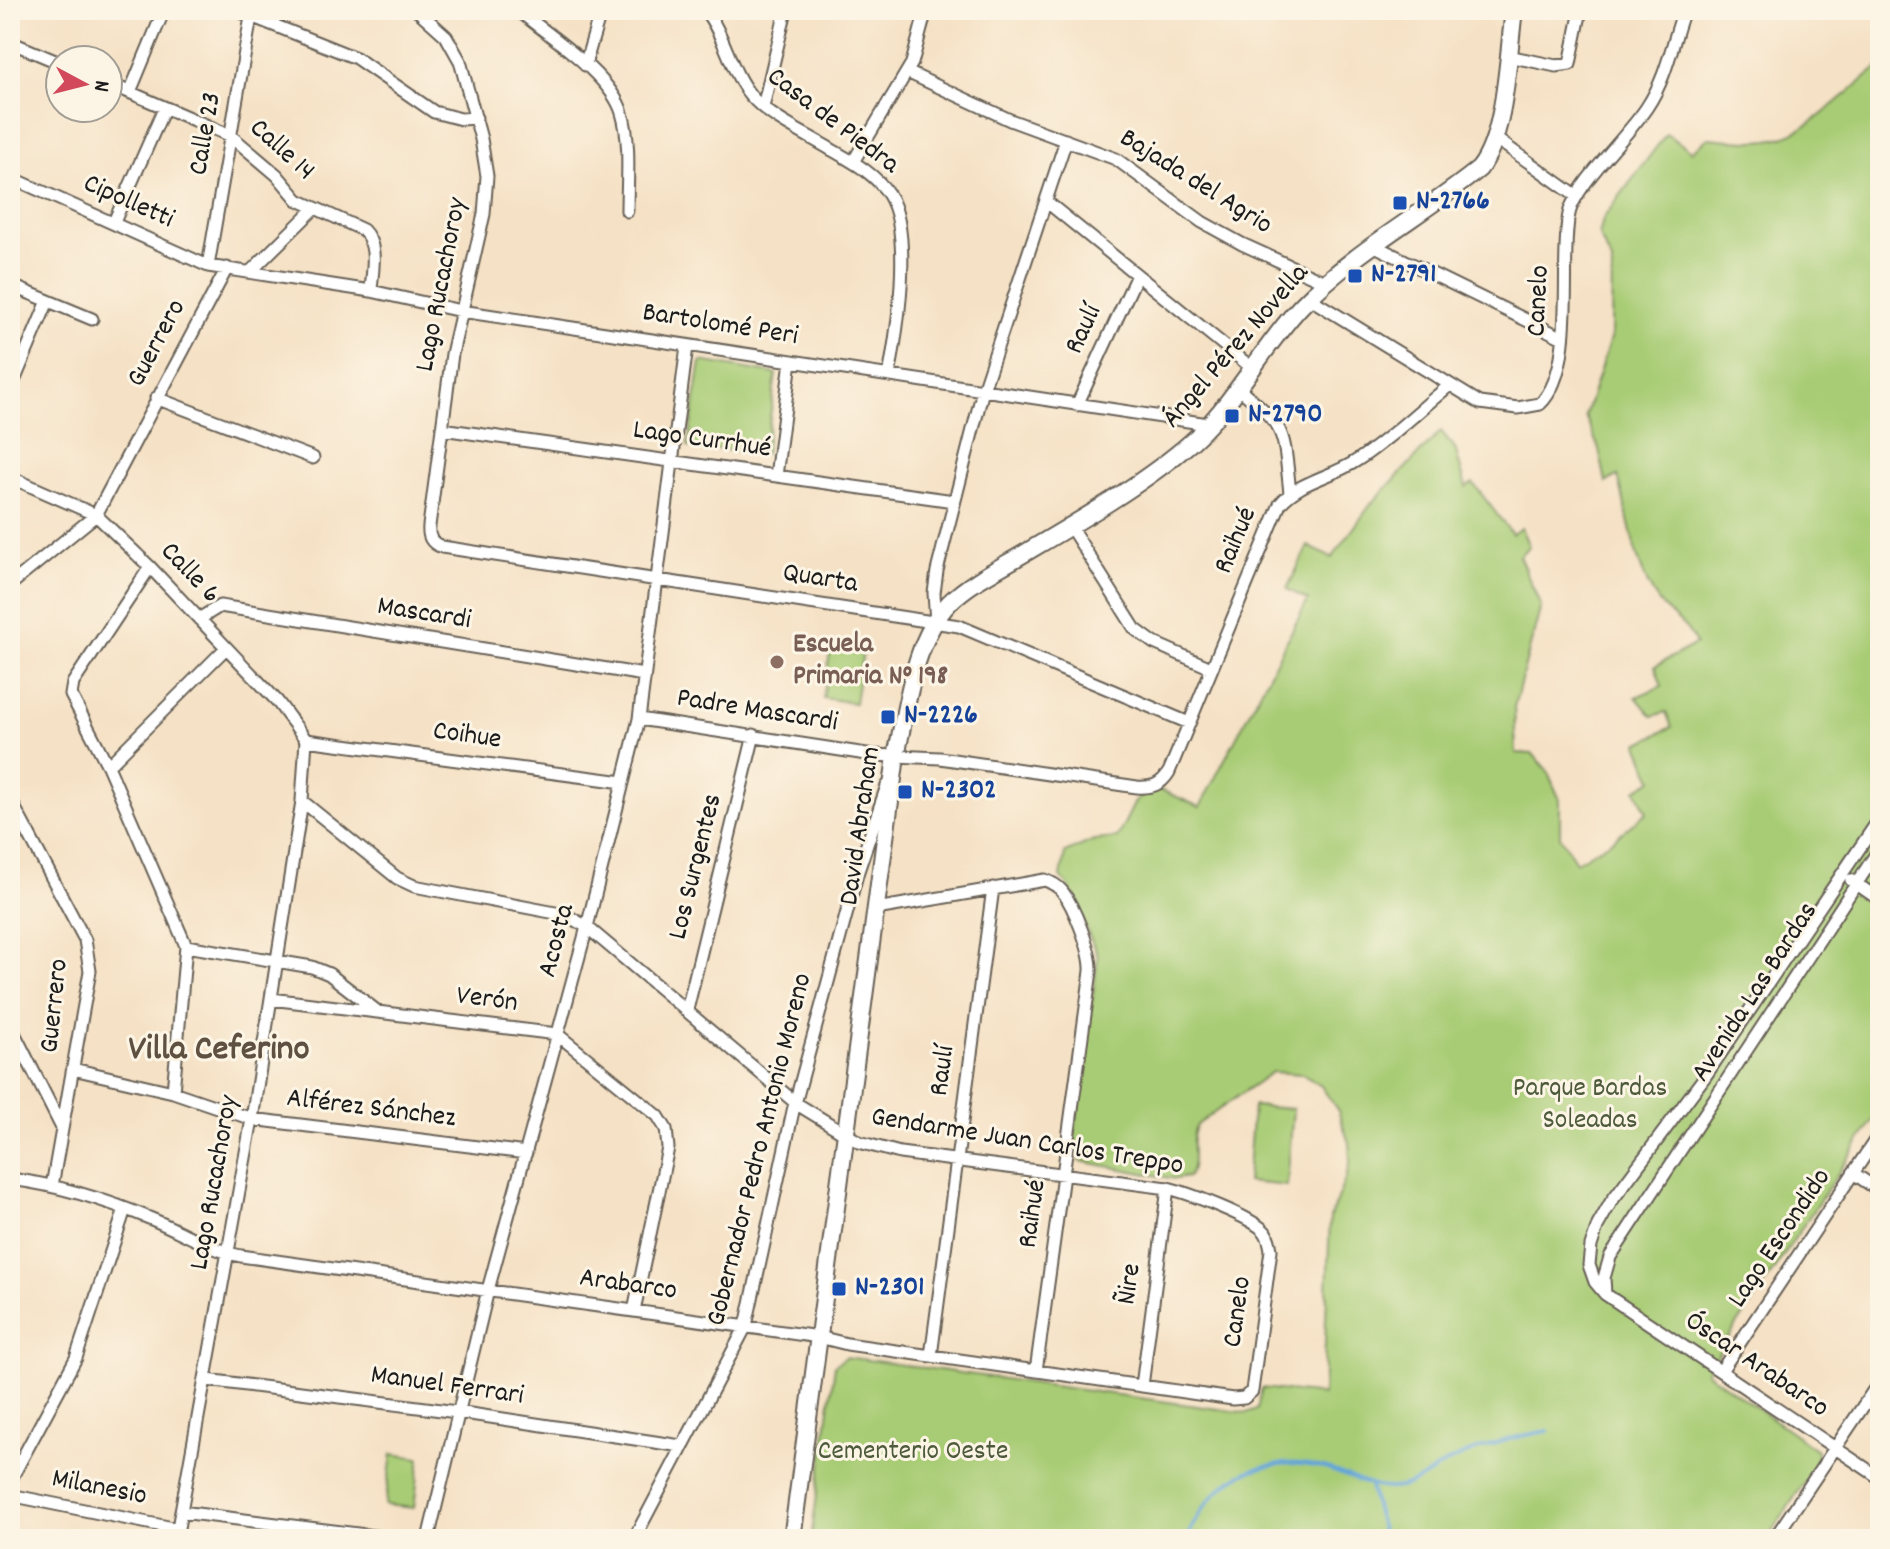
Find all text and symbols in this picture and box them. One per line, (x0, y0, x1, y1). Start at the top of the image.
north arrow (44, 44, 124, 124)
street label: Casa de Piedra (757, 59, 907, 186)
text: N (84, 79, 116, 93)
street label: Calle 23 (180, 89, 234, 179)
street label: Calle 14 (239, 110, 323, 192)
street label: Bajada del Agrio (1111, 120, 1279, 246)
street label: Cipolletti (76, 165, 180, 241)
place label: N-2766 (1416, 183, 1490, 223)
street label: Lago Rucachoroy (407, 194, 480, 375)
marker: N-2766 (1391, 194, 1409, 212)
street label: Ángel Pérez Novella (1154, 255, 1320, 438)
place label: N-2791 (1371, 256, 1436, 296)
street label: Canelo (1518, 264, 1562, 338)
marker: N-2791 (1346, 267, 1364, 285)
street label: Guerrero (118, 293, 198, 395)
street label: Bartolomé Peri (639, 294, 801, 358)
street label: Raulí (1056, 297, 1115, 361)
place label: N-2790 (1248, 396, 1322, 436)
marker: N-2790 (1223, 407, 1241, 425)
street label: Lago Currhué (630, 411, 774, 471)
street label: Raihué (1205, 501, 1269, 581)
street label: Calle 6 (149, 534, 229, 614)
street label: Quarta (780, 554, 861, 606)
street label: Mascardi (374, 588, 474, 642)
place label: Escuela Primaria N° 198 (793, 626, 948, 698)
marker: Escuela Primaria N° 198 (768, 653, 786, 671)
street label: Padre Mascardi (674, 680, 840, 744)
place label: N-2226 (904, 697, 978, 737)
marker: N-2226 (879, 708, 897, 726)
street label: Coihue (430, 712, 504, 762)
street label: David Abraham (831, 744, 893, 908)
place label: N-2302 (921, 772, 997, 812)
marker: N-2302 (896, 783, 914, 801)
street label: Los Surgentes (660, 790, 734, 944)
street label: Avenida Las Bardas (1683, 895, 1829, 1091)
street label: Acosta (529, 899, 587, 982)
street label: Guerrero (31, 957, 81, 1055)
street label: Gobernador Pedro Antonio Moreno (698, 969, 824, 1331)
street label: Verón (454, 977, 520, 1025)
district label: Villa Ceferino (129, 1025, 309, 1077)
street label: Raulí (921, 1041, 968, 1099)
park label: Parque Bardas Soleadas (1513, 1070, 1667, 1142)
street label: Alférez Sánchez (284, 1080, 458, 1140)
street label: Lago Rucachoroy (181, 1092, 251, 1273)
street label: Gendarme Juan Carlos Treppo (868, 1099, 1186, 1187)
street label: Lago Escondido (1719, 1161, 1843, 1317)
street label: Raihué (1009, 1177, 1059, 1251)
street label: Arabarco (577, 1259, 679, 1313)
street label: Ñire (1108, 1261, 1154, 1307)
place label: N-2301 (855, 1269, 924, 1309)
street label: Canelo (1214, 1274, 1264, 1350)
marker: N-2301 (830, 1280, 848, 1298)
street label: Óscar Arabarco (1676, 1303, 1836, 1429)
street label: Manuel Ferrari (368, 1356, 526, 1418)
park label: Cementerio Oeste (818, 1433, 1008, 1473)
street label: Milanesio (48, 1460, 150, 1518)

